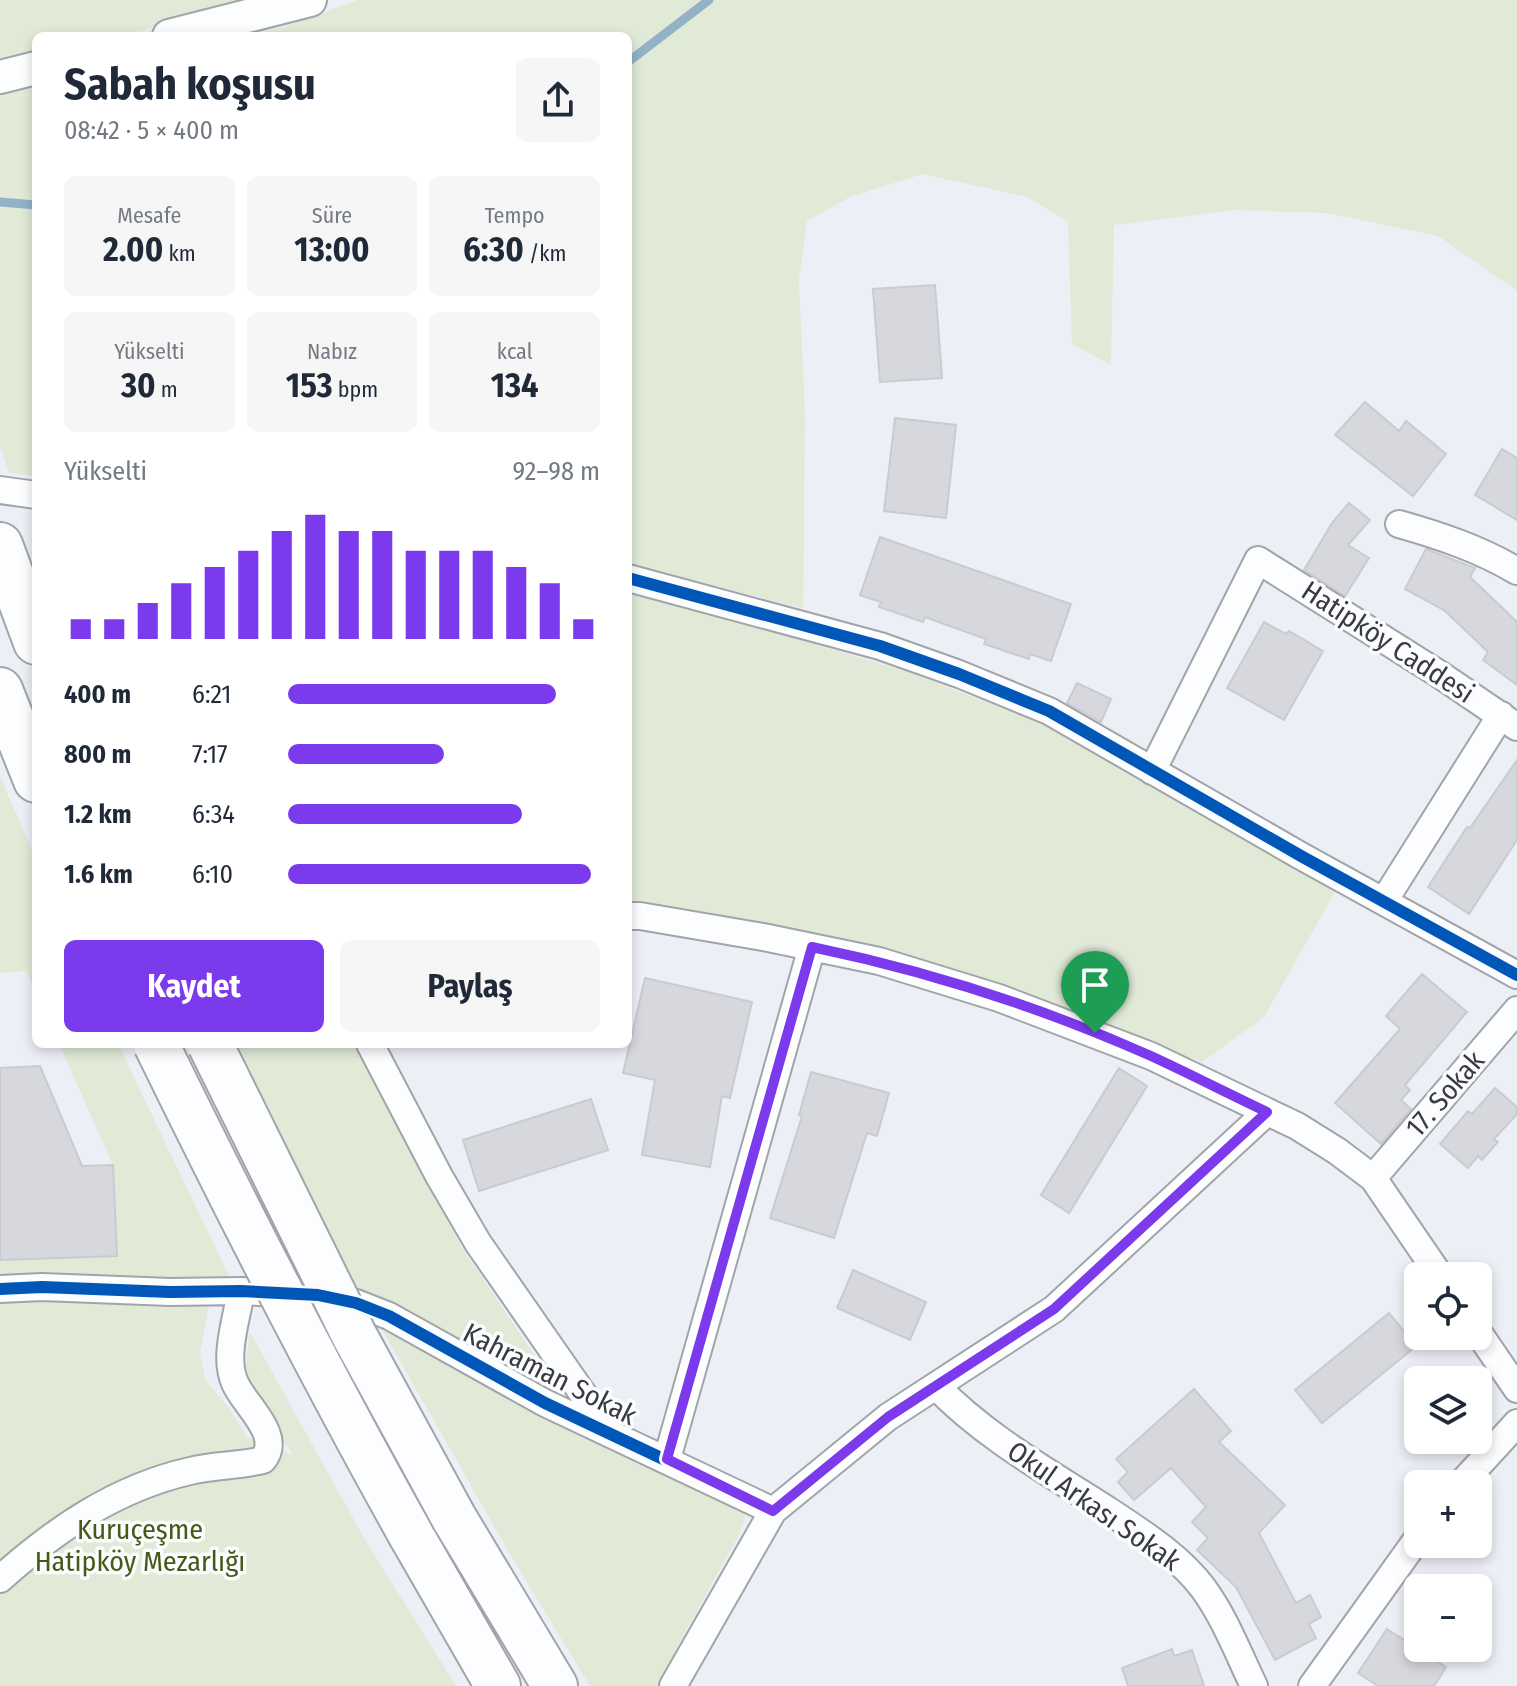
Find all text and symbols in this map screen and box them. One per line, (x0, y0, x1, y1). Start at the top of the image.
text: Sabah koşusu (64, 58, 316, 111)
button: share (516, 58, 600, 142)
text: 08:42 · 5 × 400 m (64, 115, 239, 146)
text: Mesafe (117, 202, 181, 229)
text: Süre (312, 202, 352, 229)
text: Tempo (485, 202, 545, 229)
text: 2.00 (103, 229, 163, 270)
text: 13:00 (294, 229, 370, 270)
text: 6:30 (463, 229, 524, 270)
text: km (163, 240, 196, 267)
text: /km (524, 240, 566, 267)
text: Yükselti (114, 338, 185, 365)
text: Nabız (307, 338, 357, 365)
text: kcal (497, 338, 532, 365)
text: 30 (121, 365, 156, 406)
text: 153 (286, 365, 333, 406)
text: 134 (491, 365, 539, 406)
text: m (156, 376, 178, 403)
text: bpm (333, 376, 378, 403)
text: Yükselti (64, 456, 147, 487)
text: 92–98 m (513, 456, 600, 487)
street label: Hatipköy Caddesi (1296, 574, 1480, 710)
text: 400 m (64, 679, 131, 710)
text: 6:21 (192, 679, 231, 710)
text: 800 m (64, 739, 131, 770)
text: 7:17 (192, 739, 228, 770)
text: 1.2 km (64, 799, 131, 830)
text: 6:34 (192, 799, 235, 830)
text: 1.6 km (64, 859, 133, 890)
text: 6:10 (192, 859, 233, 890)
button: Kaydet (64, 940, 324, 1032)
button: Paylaş (340, 940, 600, 1032)
pin (1061, 951, 1129, 1033)
icon: arrive (1073, 963, 1117, 1007)
street label: 17. Sokak (1399, 1044, 1492, 1144)
map controls (1404, 1262, 1492, 1662)
button: locate (1404, 1262, 1492, 1350)
street label: Kahraman Sokak (458, 1316, 643, 1432)
button: layers (1404, 1366, 1492, 1454)
street label: Okul Arkası Sokak (1001, 1434, 1188, 1578)
button: + (1404, 1470, 1492, 1558)
park label: Kuruçeşme Hatipköy Mezarlığı (35, 1513, 245, 1578)
button: − (1404, 1574, 1492, 1662)

